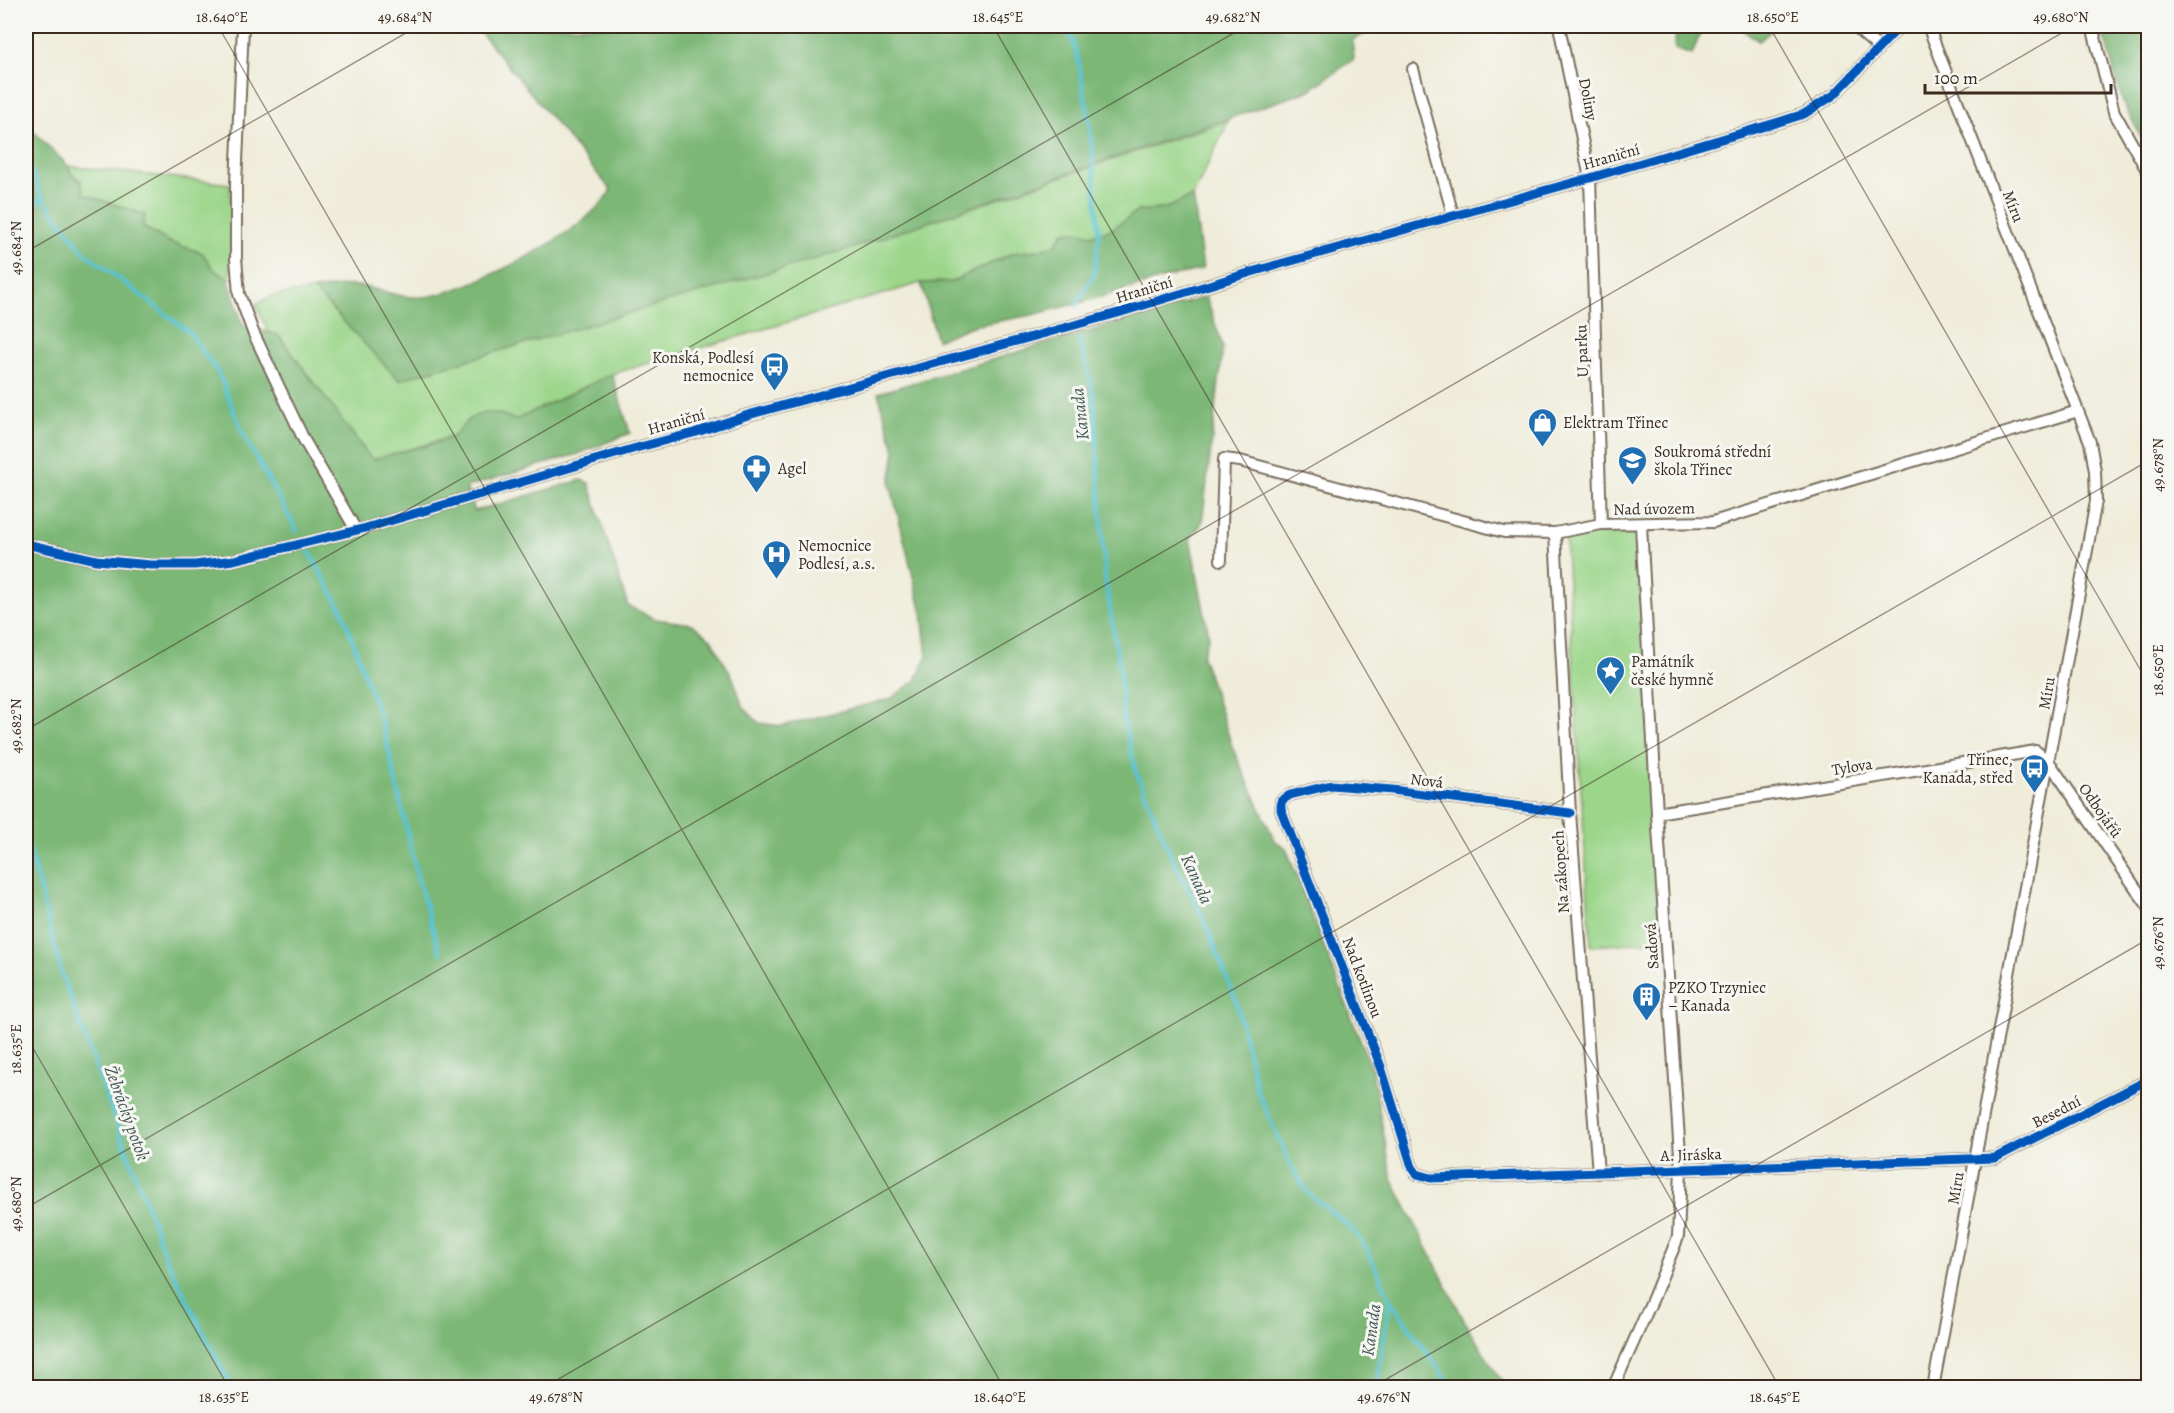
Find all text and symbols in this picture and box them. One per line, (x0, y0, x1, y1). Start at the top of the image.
text: 18.640°E (196, 7, 248, 27)
text: 49.684°N (378, 7, 432, 27)
text: 18.645°E (973, 7, 1023, 27)
text: 49.682°N (1206, 7, 1261, 27)
text: 18.650°E (1747, 7, 1799, 27)
text: 49.680°N (2033, 7, 2089, 27)
scale bar (1925, 57, 2111, 95)
text: 100 m (1934, 66, 1978, 90)
street label: Doliny (1573, 76, 1603, 123)
street label: Hraniční (1580, 138, 1643, 176)
street label: Míru (1997, 187, 2029, 226)
text: 49.684°N (6, 221, 26, 275)
street label: Hraniční (1113, 271, 1176, 309)
street label: U parku (1570, 324, 1594, 378)
place label: Konská, Podlesí nemocnice (652, 347, 754, 387)
bus stop icon: Konská, Podlesí nemocnice (759, 350, 791, 392)
water label: Kanada (1065, 387, 1095, 441)
street label: Hraniční (645, 403, 708, 441)
shop icon: Elektram Třinec (1526, 406, 1558, 448)
place label: Elektram Třinec (1563, 412, 1668, 434)
text: 49.678°N (2148, 438, 2168, 492)
place label: Soukromá střední škola Třinec (1654, 441, 1771, 481)
school or university icon: Soukromá střední škola Třinec (1617, 444, 1649, 486)
pharmacy icon: Agel (741, 452, 773, 494)
place label: Agel (777, 458, 807, 480)
street label: Nad úvozem (1613, 497, 1695, 521)
place label: Nemocnice Podlesí, a.s. (798, 535, 876, 575)
hospital icon: Nemocnice Podlesí, a.s. (761, 538, 793, 580)
text: 18.650°E (2148, 644, 2168, 696)
place label: Památník české hymně (1631, 651, 1714, 691)
place icon: Památník české hymně (1594, 654, 1626, 696)
street label: Míru (2033, 675, 2061, 711)
text: 49.682°N (6, 698, 26, 753)
place label: Třinec, Kanada, střed (1922, 749, 2013, 789)
bus stop icon: Třinec, Kanada, střed (2018, 752, 2050, 794)
street label: Tylova (1830, 753, 1875, 781)
street label: Nová (1409, 768, 1445, 794)
street label: Odbojářů (2073, 779, 2127, 843)
street label: Na zákopech (1547, 829, 1575, 914)
water label: Kanada (1175, 850, 1219, 908)
text: 49.676°N (2148, 916, 2168, 970)
street label: Sadová (1639, 922, 1665, 970)
street label: Nad kotlinou (1337, 934, 1388, 1021)
place label: PZKO Trzyniec – Kanada (1668, 977, 1766, 1017)
building icon: PZKO Trzyniec – Kanada (1631, 980, 1663, 1022)
text: 18.635°E (6, 1024, 26, 1074)
water label: Žebrácký potok (99, 1062, 155, 1164)
street label: Besední (2028, 1090, 2085, 1134)
street label: A. Jiráska (1659, 1143, 1723, 1167)
street label: Míru (1942, 1170, 1970, 1206)
text: 49.680°N (6, 1176, 26, 1232)
water label: Kanada (1355, 1302, 1387, 1358)
text: 18.635°E (199, 1387, 249, 1407)
text: 49.678°N (529, 1387, 583, 1407)
text: 18.640°E (974, 1387, 1026, 1407)
text: 49.676°N (1357, 1387, 1411, 1407)
text: 18.645°E (1750, 1387, 1800, 1407)

